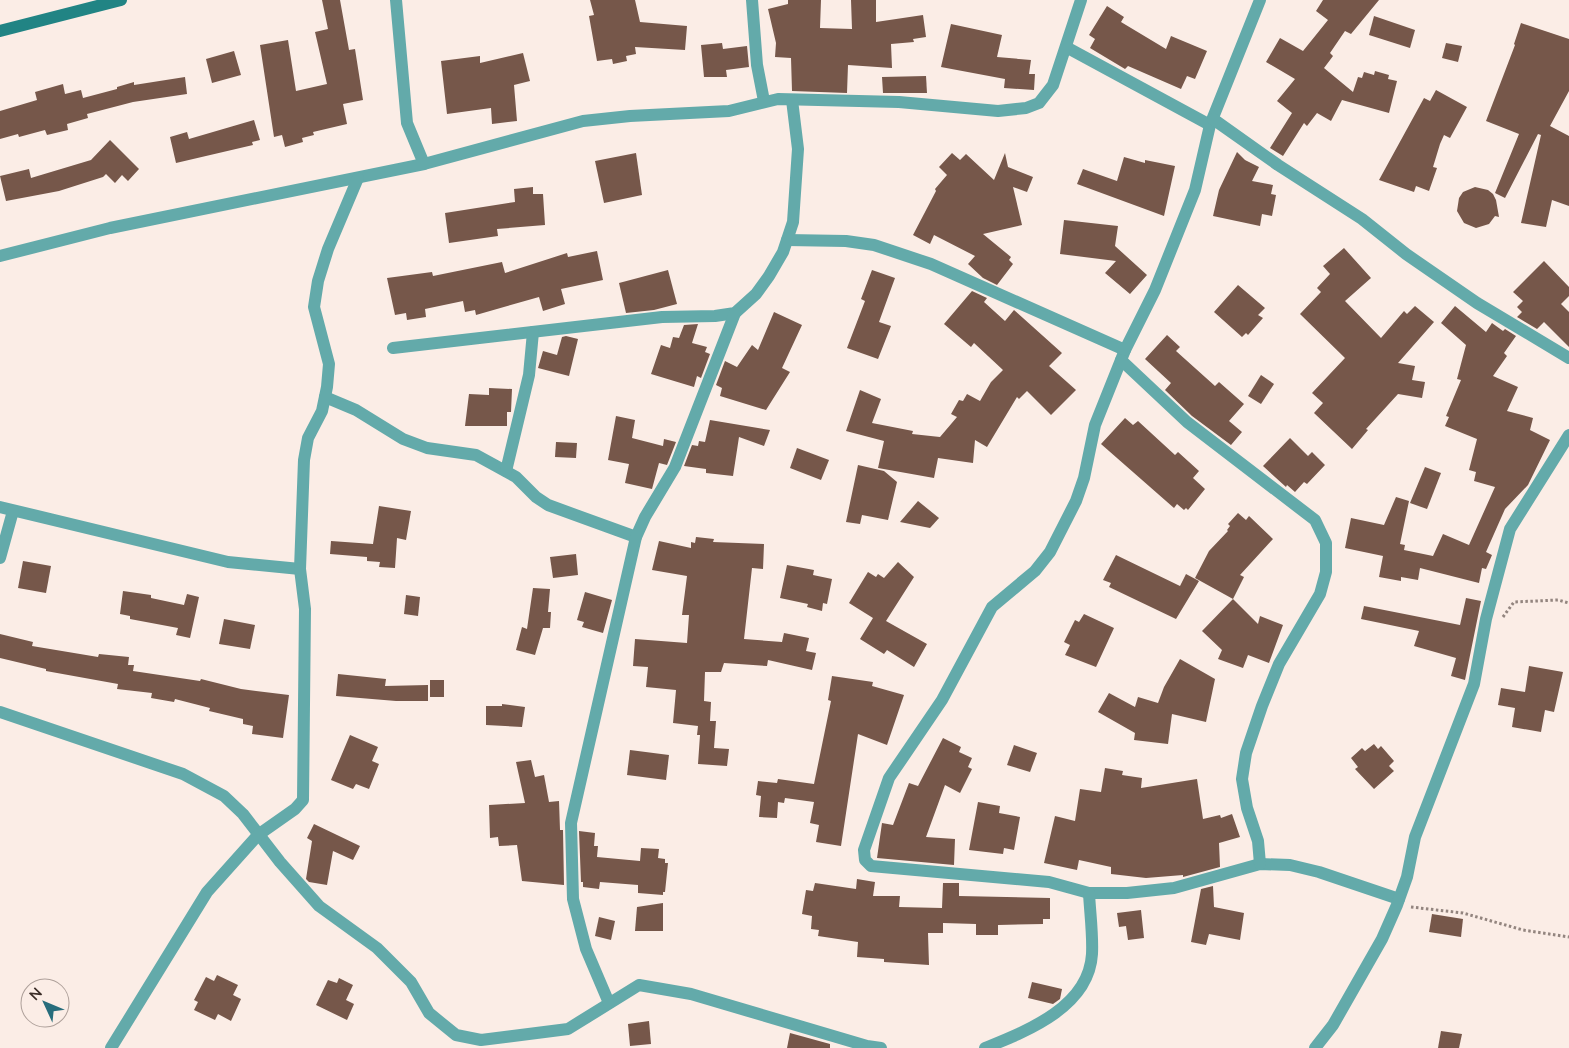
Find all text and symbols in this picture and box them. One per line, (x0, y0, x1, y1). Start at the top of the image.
north arrow (20, 978, 70, 1028)
text: N (25, 984, 45, 1003)

